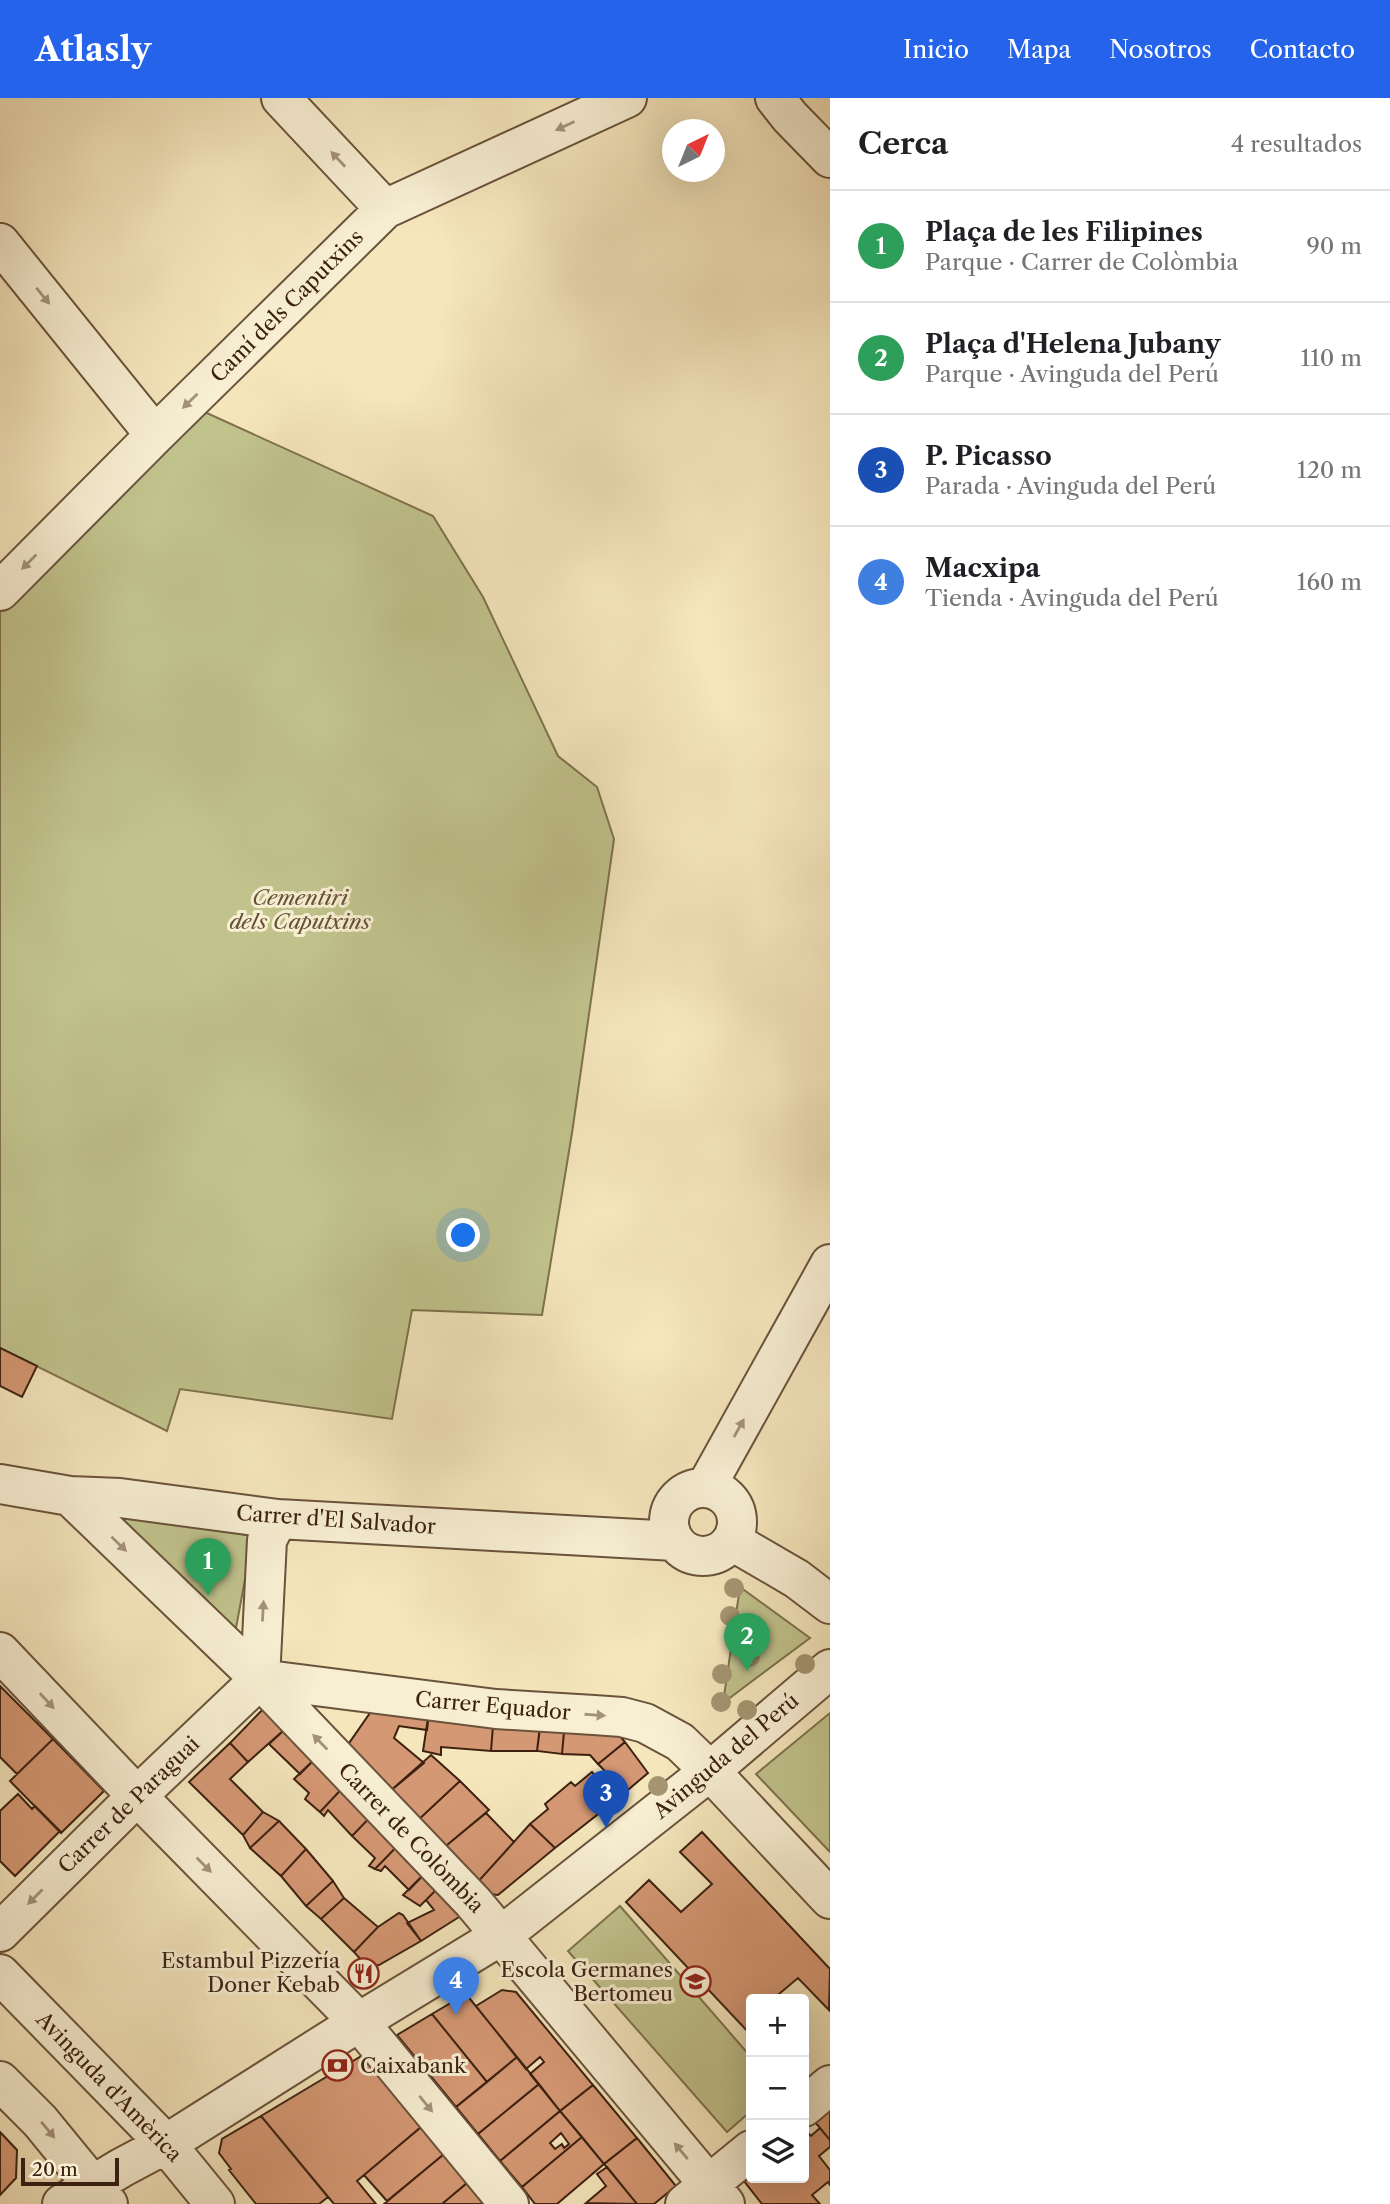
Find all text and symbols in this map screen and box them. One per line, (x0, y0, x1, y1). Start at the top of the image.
text: Atlasly (35, 29, 151, 70)
text: Inicio (903, 35, 969, 64)
text: Mapa (1007, 35, 1071, 64)
text: Nosotros (1109, 35, 1212, 64)
text: Contacto (1250, 35, 1355, 64)
north arrow (662, 119, 725, 182)
one-way arrow (555, 121, 576, 132)
text: Cerca (858, 125, 948, 162)
text: 4 resultados (1231, 130, 1362, 158)
one-way arrow (330, 150, 346, 168)
text: Plaça de les Filipines (925, 216, 1203, 248)
street label: Camí dels Caputxins (205, 224, 368, 387)
text: 1 (876, 232, 886, 260)
text: 90 m (1306, 232, 1362, 260)
text: Parque · Carrer de Colòmbia (925, 248, 1238, 276)
one-way arrow (35, 288, 50, 305)
text: Plaça d'Helena Jubany (925, 328, 1221, 360)
text: 2 (874, 344, 888, 372)
text: 110 m (1301, 344, 1362, 372)
text: Parque · Avinguda del Perú (925, 360, 1219, 388)
one-way arrow (182, 393, 199, 409)
text: P. Picasso (925, 440, 1052, 472)
text: 3 (875, 456, 888, 484)
text: 120 m (1297, 456, 1362, 484)
text: Parada · Avinguda del Perú (925, 472, 1216, 500)
text: Macxipa (925, 552, 1040, 584)
one-way arrow (21, 554, 38, 570)
text: 4 (874, 568, 888, 596)
text: 160 m (1297, 568, 1362, 596)
text: Tienda · Avinguda del Perú (925, 584, 1218, 612)
park label: Cementiri dels Caputxins (229, 885, 371, 934)
your location (446, 1218, 480, 1252)
one-way arrow (733, 1418, 745, 1437)
street label: Carrer d'El Salvador (235, 1500, 437, 1539)
one-way arrow (110, 1535, 127, 1551)
pin: 1 (185, 1538, 231, 1596)
one-way arrow (258, 1600, 269, 1622)
pin: 2 (724, 1613, 770, 1671)
street label: Carrer Equador (414, 1686, 572, 1725)
street label: Avinguda del Perú (647, 1688, 803, 1824)
one-way arrow (38, 1692, 54, 1709)
one-way arrow (585, 1710, 607, 1721)
street label: Carrer de Paraguai (53, 1731, 204, 1878)
one-way arrow (313, 1734, 329, 1751)
street label: Carrer de Colòmbia (333, 1758, 490, 1918)
pin: 3 (583, 1770, 629, 1828)
one-way arrow (196, 1857, 213, 1874)
one-way arrow (27, 1889, 44, 1905)
place label: Estambul Pizzería Doner Kebab (161, 1948, 341, 1997)
restaurant icon: Estambul Pizzería Doner Kebab (346, 1956, 380, 1990)
pin: 4 (433, 1957, 479, 2015)
place label: Escola Germanes Bertomeu (501, 1957, 673, 2006)
school or university icon: Escola Germanes Bertomeu (679, 1965, 713, 1999)
map controls (746, 1994, 809, 2183)
button: + (746, 1994, 809, 2057)
street label: Avinguda d'Amèrica (31, 2006, 188, 2167)
bank icon: Caixabank (320, 2049, 354, 2083)
place label: Caixabank (360, 2053, 467, 2078)
button: − (746, 2057, 809, 2120)
one-way arrow (418, 2095, 433, 2112)
button: layers (746, 2120, 809, 2183)
one-way arrow (40, 2121, 55, 2138)
one-way arrow (674, 2143, 689, 2161)
scale bar (21, 2155, 119, 2187)
text: 20 m (32, 2158, 78, 2181)

